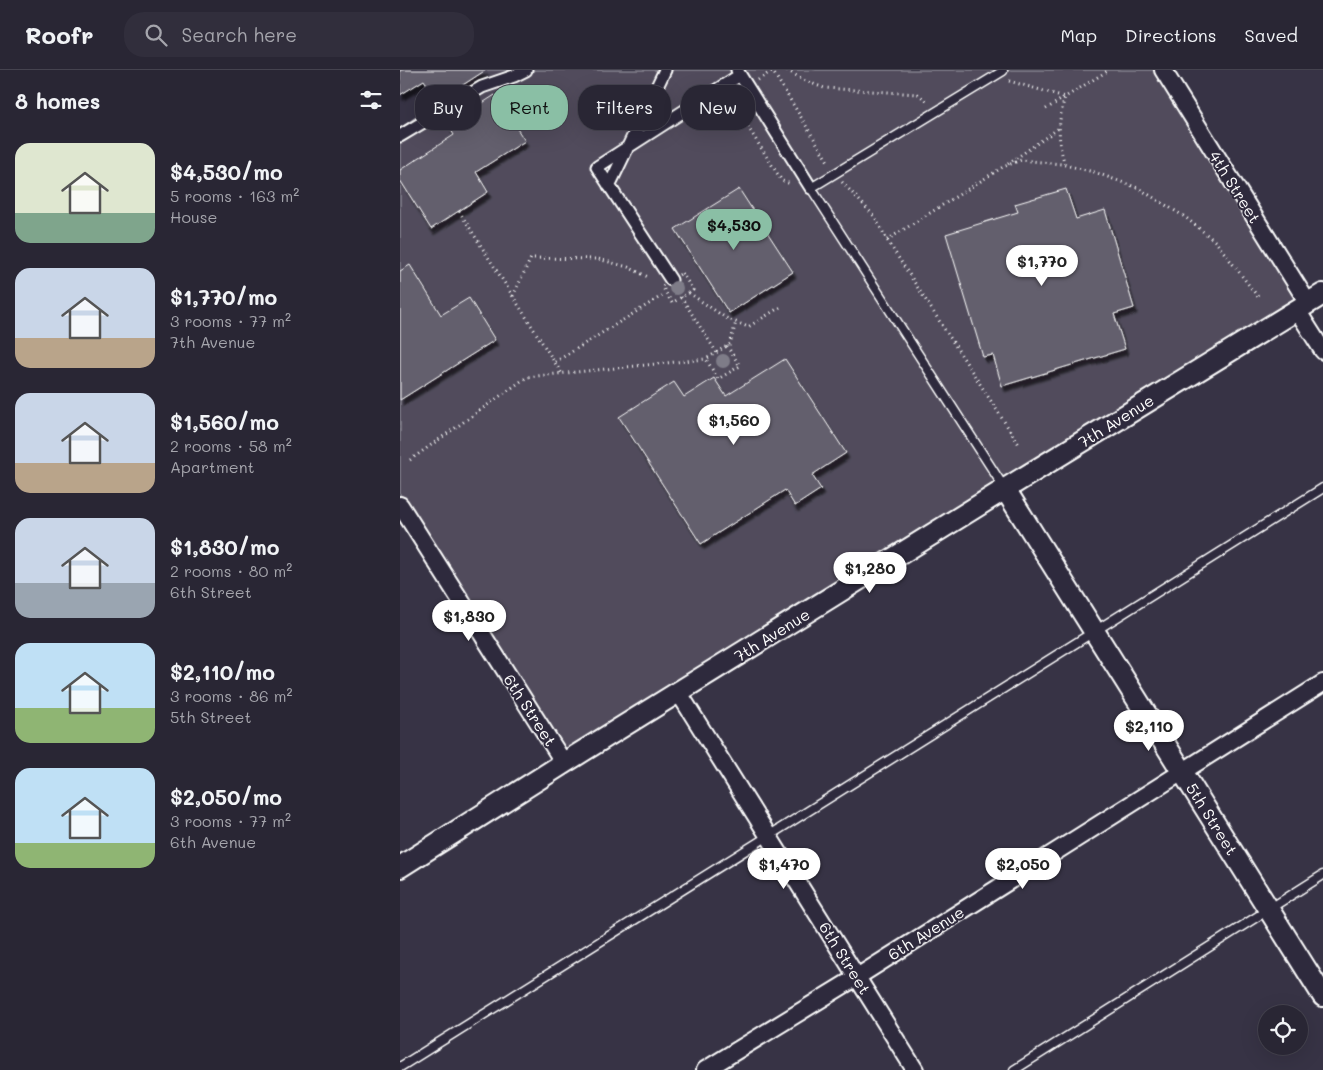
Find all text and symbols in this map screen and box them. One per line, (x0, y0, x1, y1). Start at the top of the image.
search box (124, 12, 474, 57)
text: Roofr (25, 19, 94, 50)
icon: search (142, 21, 170, 49)
text: Search here (182, 22, 297, 47)
text: Map (1060, 23, 1097, 47)
text: Directions (1125, 23, 1217, 47)
text: Saved (1245, 23, 1298, 47)
chip: Buy (415, 85, 481, 130)
chip: Rent (491, 85, 568, 130)
chip: Filters (578, 85, 671, 130)
chip: New (681, 85, 755, 130)
icon: filters (357, 86, 385, 114)
text: 8 homes (15, 87, 100, 114)
street label: 4th Street (1205, 147, 1266, 227)
text: $4,530/mo (170, 158, 283, 185)
icon: home (55, 163, 115, 223)
text: 5 rooms · 163 m² (170, 185, 299, 206)
text: House (170, 206, 217, 227)
pin: $4,530 (693, 208, 775, 251)
text: $4,530 (707, 214, 761, 235)
pin: $1,770 (1001, 244, 1083, 287)
text: $1,770 (1017, 250, 1067, 271)
text: $1,770/mo (170, 283, 277, 310)
icon: home (55, 288, 115, 348)
text: 3 rooms · 77 m² (170, 310, 291, 331)
text: 7th Avenue (170, 331, 255, 352)
street label: 7th Avenue (1074, 389, 1158, 452)
pin: $1,560 (693, 404, 775, 446)
text: $1,560/mo (170, 408, 279, 435)
text: $1,560 (708, 409, 760, 430)
icon: home (55, 413, 115, 473)
text: 2 rooms · 58 m² (170, 435, 292, 456)
text: Apartment (170, 456, 255, 477)
text: $1,830/mo (170, 533, 280, 560)
icon: home (55, 538, 115, 598)
pin: $1,280 (829, 552, 911, 594)
text: $1,280 (844, 557, 896, 578)
text: 2 rooms · 80 m² (170, 560, 292, 581)
text: 6th Street (170, 581, 252, 602)
pin: $1,830 (428, 600, 510, 642)
street label: 7th Avenue (730, 603, 814, 666)
text: $1,830 (443, 605, 495, 626)
text: $2,110/mo (170, 658, 275, 685)
icon: home (55, 663, 115, 723)
street label: 6th Street (499, 670, 561, 750)
text: 3 rooms · 86 m² (170, 685, 293, 706)
text: 5th Street (170, 706, 251, 727)
pin: $2,110 (1108, 710, 1190, 752)
text: $2,110 (1125, 715, 1173, 736)
street label: 5th Street (1182, 779, 1243, 859)
text: $2,050/mo (170, 783, 282, 810)
icon: home (55, 788, 115, 848)
text: 3 rooms · 77 m² (170, 810, 291, 831)
text: 6th Avenue (170, 831, 256, 852)
pin: $1,470 (743, 848, 825, 890)
pin: $2,050 (982, 848, 1064, 890)
text: $1,470 (758, 853, 810, 874)
text: $2,050 (996, 853, 1050, 874)
street label: 6th Avenue (884, 901, 968, 964)
street label: 6th Street (815, 917, 876, 998)
map controls (1258, 1005, 1308, 1055)
button: locate (1258, 1005, 1308, 1055)

